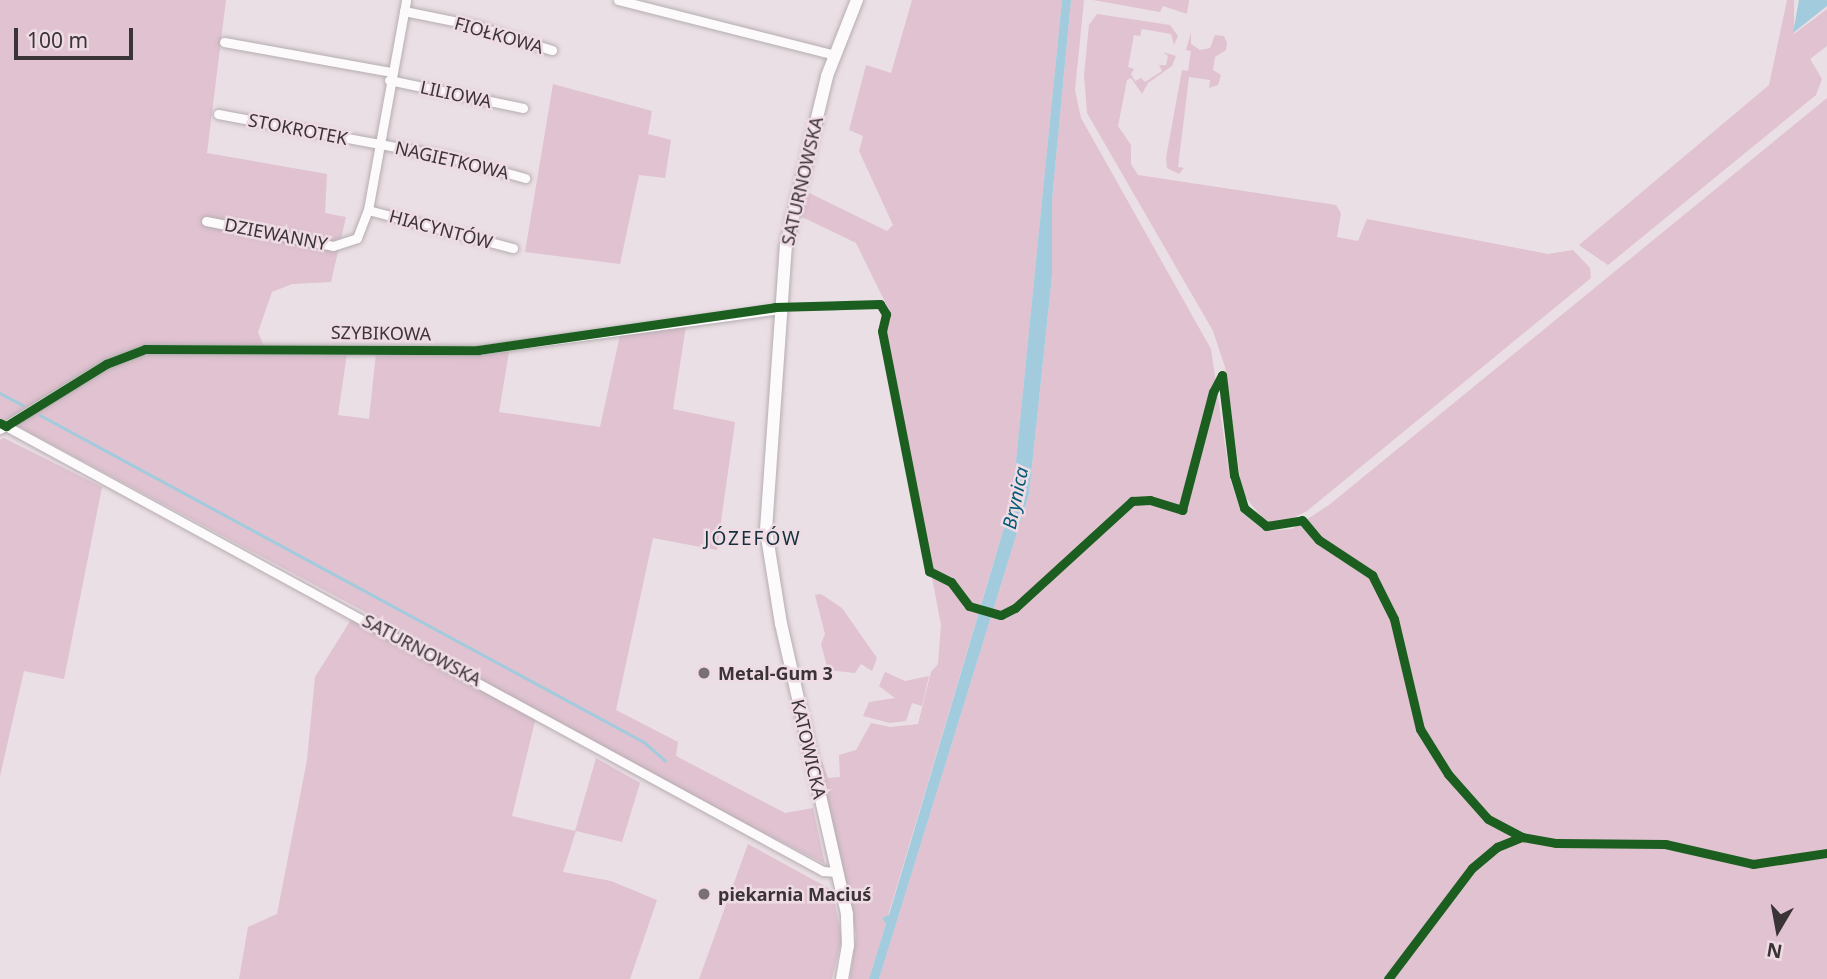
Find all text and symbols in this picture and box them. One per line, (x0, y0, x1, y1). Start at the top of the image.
street label: FIOŁKOWA (452, 12, 546, 58)
scale bar (18, 14, 136, 58)
text: 100 m (27, 26, 88, 54)
street label: LILIOWA (418, 76, 494, 112)
street label: STOKROTEK (247, 109, 349, 149)
street label: SATURNOWSKA (777, 115, 827, 247)
street label: NAGIETKOWA (393, 136, 511, 184)
street label: HIACYNTÓW (387, 205, 495, 253)
street label: DZIEWANNY (223, 213, 329, 255)
street label: SZYBIKOWA (331, 321, 431, 345)
water label: Brynica (998, 465, 1034, 531)
district label: JÓZEFÓW (705, 528, 801, 550)
street label: SATURNOWSKA (359, 610, 485, 690)
place label: Metal-Gum 3 (718, 662, 833, 684)
marker: Metal-Gum 3 (696, 665, 712, 681)
street label: KATOWICKA (787, 697, 831, 801)
place label: piekarnia Maciuś (718, 883, 871, 905)
marker: piekarnia Maciuś (696, 886, 712, 902)
north arrow (1743, 895, 1813, 965)
text: N (1764, 937, 1784, 965)

